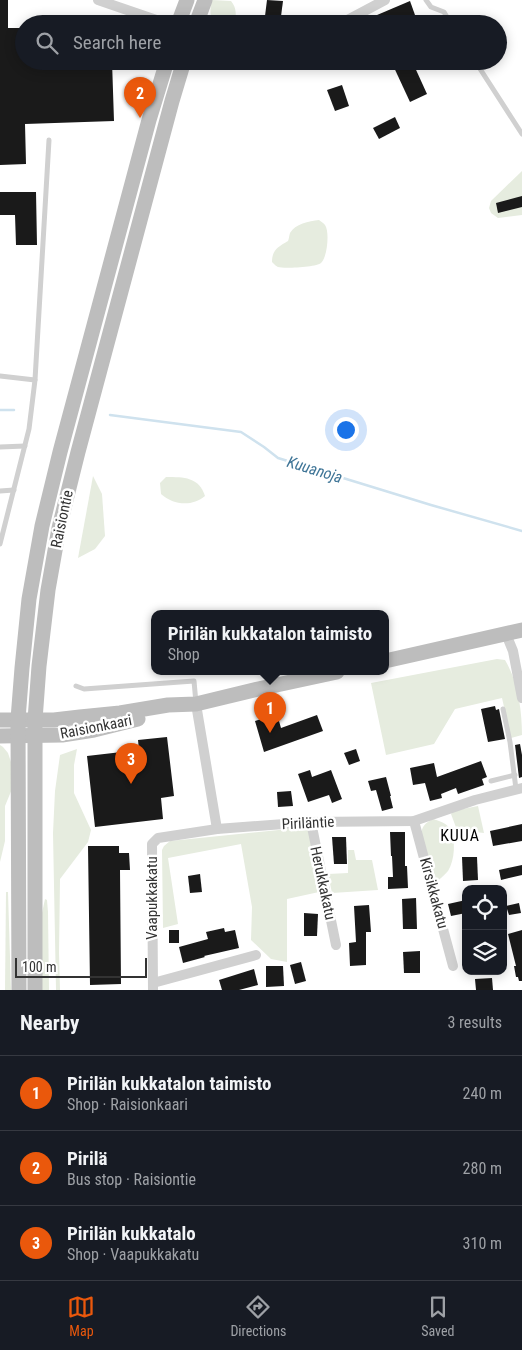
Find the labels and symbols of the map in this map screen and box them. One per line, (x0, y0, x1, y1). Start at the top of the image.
pin: 2 (124, 77, 156, 118)
your location (333, 417, 359, 443)
water label: Kuuanoja (285, 452, 345, 487)
street label: Raisiontie (47, 488, 77, 550)
pin: 1 (254, 692, 286, 733)
street label: Raisionkaari (59, 711, 133, 743)
pin: 3 (115, 743, 147, 784)
street label: Piriläntie (281, 813, 335, 833)
district label: KUUA (440, 826, 480, 845)
street label: Herukkakatu (306, 845, 340, 921)
street label: Kirsikkakatu (416, 855, 452, 931)
street label: Vaapukkakatu (143, 856, 161, 940)
scale bar (15, 955, 148, 978)

